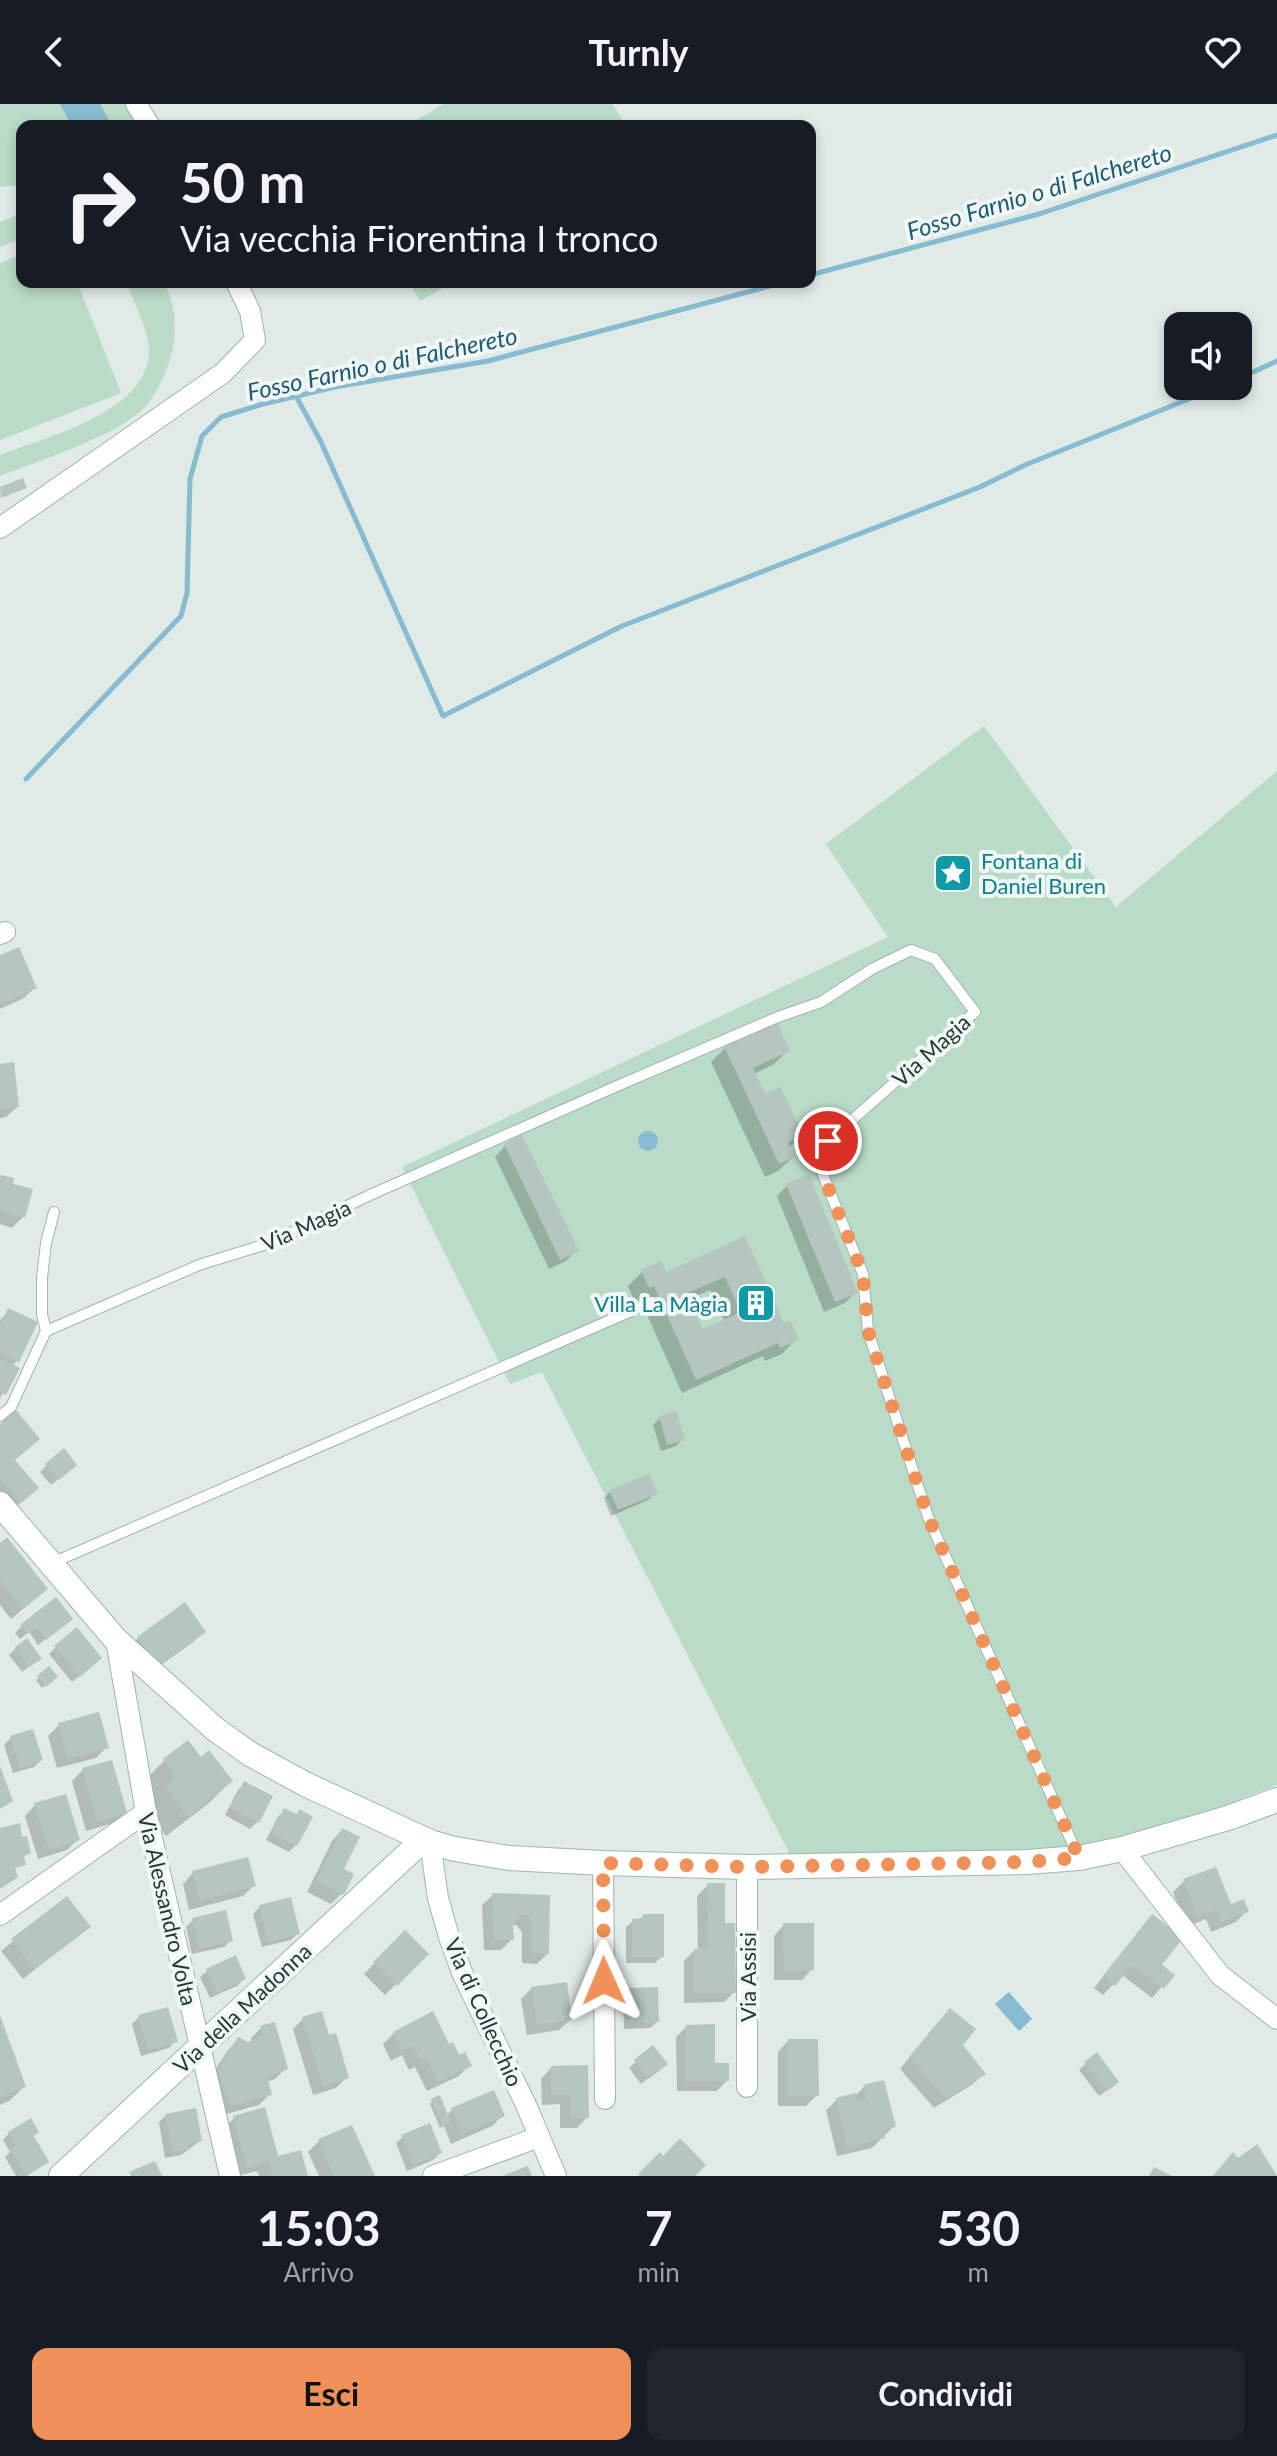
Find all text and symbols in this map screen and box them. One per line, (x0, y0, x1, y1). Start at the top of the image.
icon: back (32, 30, 76, 74)
text: Turnly (588, 30, 689, 74)
icon: heart (1201, 30, 1245, 74)
water label: Fosso Farnio o di Falchereto (903, 137, 1175, 245)
text: 50 m (180, 148, 305, 215)
icon: right (48, 152, 152, 256)
text: Via vecchia Fiorentina I tronco (180, 216, 659, 260)
map controls (1164, 312, 1252, 400)
button: sound (1164, 312, 1252, 400)
water label: Fosso Farnio o di Falchereto (244, 320, 520, 406)
place label: Fontana di Daniel Buren (981, 847, 1106, 899)
place icon: Fontana di Daniel Buren (932, 852, 974, 894)
street label: Via Magia (887, 1008, 975, 1092)
pin (794, 1107, 862, 1175)
icon: arrive (806, 1119, 850, 1163)
street label: Via Magia (257, 1193, 355, 1257)
building icon: Villa La Màgia (735, 1282, 777, 1324)
place label: Villa La Màgia (594, 1290, 728, 1317)
street label: Via Alessandro Volta (133, 1810, 203, 2008)
street label: Via Assisi (734, 1932, 761, 2022)
street label: Via di Collecchio (439, 1934, 529, 2090)
street label: Via della Madonna (167, 1937, 317, 2079)
position arrow (562, 1939, 646, 2023)
text: 15:03 (257, 2199, 381, 2256)
text: 7 (645, 2199, 673, 2256)
text: 530 (937, 2199, 1020, 2256)
text: Arrivo (284, 2256, 354, 2288)
text: min (638, 2256, 680, 2288)
text: m (968, 2256, 989, 2288)
button: Esci (32, 2348, 631, 2440)
button: Condividi (647, 2348, 1245, 2440)

